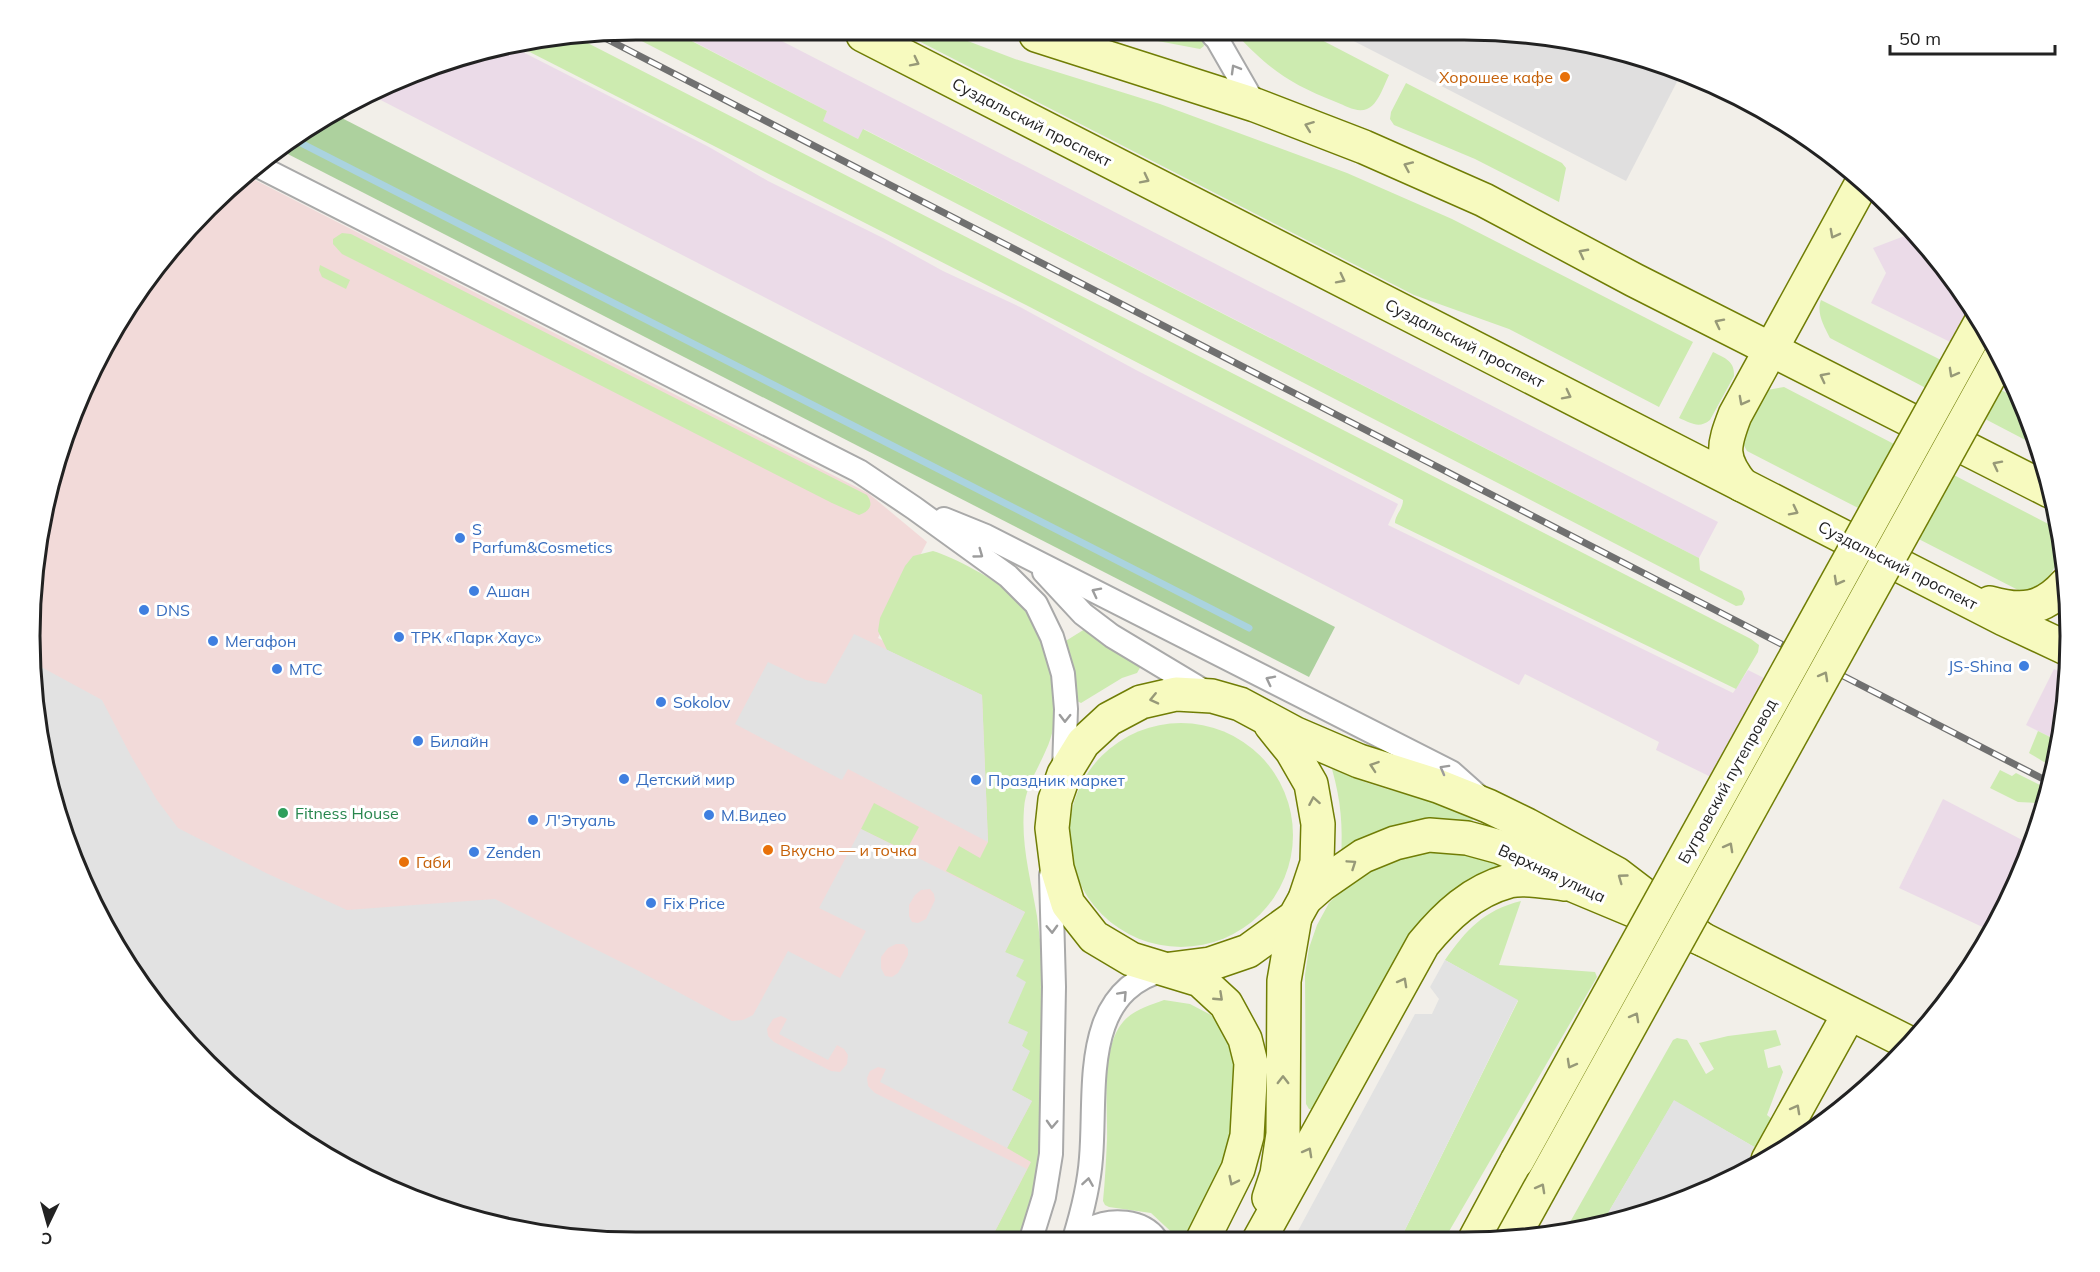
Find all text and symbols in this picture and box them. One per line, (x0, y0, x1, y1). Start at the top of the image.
scale bar (1890, 18, 2055, 56)
text: 50 m (1899, 27, 1941, 50)
one-way arrow (909, 55, 919, 66)
one-way arrow (1230, 65, 1242, 76)
place label: Хорошее кафе (1439, 67, 1553, 87)
marker: Хорошее кафе (1558, 70, 1572, 84)
street label: Суздальский проспект (949, 73, 1116, 171)
one-way arrow (1304, 121, 1315, 133)
one-way arrow (1403, 162, 1414, 174)
one-way arrow (1138, 172, 1149, 184)
one-way arrow (1830, 228, 1841, 238)
one-way arrow (1578, 248, 1589, 260)
one-way arrow (1335, 272, 1346, 284)
street label: Суздальский проспект (1382, 294, 1549, 392)
one-way arrow (1714, 318, 1725, 330)
one-way arrow (1949, 367, 1960, 377)
one-way arrow (1819, 372, 1830, 384)
one-way arrow (1561, 388, 1572, 400)
one-way arrow (1739, 395, 1750, 406)
one-way arrow (1993, 461, 2004, 472)
one-way arrow (1787, 504, 1798, 516)
street label: Суздальский проспект (1815, 516, 1982, 614)
place label: S Parfum&Cosmetics (472, 519, 613, 557)
marker: S Parfum&Cosmetics (453, 531, 467, 545)
one-way arrow (972, 547, 983, 558)
one-way arrow (1834, 575, 1845, 585)
place label: Ашан (486, 581, 530, 601)
marker: Ашан (467, 584, 481, 598)
one-way arrow (1092, 588, 1103, 599)
place label: DNS (156, 600, 190, 620)
marker: DNS (137, 603, 151, 617)
place label: ТРК «Парк Хаус» (411, 627, 541, 647)
marker: ТРК «Парк Хаус» (392, 630, 406, 644)
place label: Мегафон (225, 631, 296, 651)
marker: Мегафон (206, 634, 220, 648)
place label: JS-Shina (1948, 656, 2012, 676)
place label: МТС (289, 659, 323, 679)
marker: JS-Shina (2017, 659, 2031, 673)
marker: МТС (270, 662, 284, 676)
one-way arrow (1817, 672, 1828, 682)
one-way arrow (1266, 676, 1277, 688)
place label: Sokolov (673, 692, 731, 712)
one-way arrow (1149, 692, 1159, 705)
marker: Sokolov (654, 695, 668, 709)
street label: Бугровский путепровод (1673, 695, 1781, 867)
one-way arrow (1059, 713, 1071, 722)
place label: Билайн (430, 731, 489, 751)
marker: Билайн (411, 734, 425, 748)
one-way arrow (1369, 761, 1380, 774)
one-way arrow (1440, 765, 1450, 776)
place label: Детский мир (636, 769, 735, 789)
place label: Праздник маркет (988, 770, 1125, 790)
marker: Детский мир (617, 772, 631, 786)
marker: Праздник маркет (969, 773, 983, 787)
one-way arrow (1308, 796, 1320, 805)
place label: Fitness House (295, 803, 399, 823)
place label: М.Видео (721, 805, 787, 825)
marker: Fitness House (276, 806, 290, 820)
marker: М.Видео (702, 808, 716, 822)
place label: Л'Этуаль (545, 810, 616, 830)
marker: Л'Этуаль (526, 813, 540, 827)
street label: Верхняя улица (1495, 839, 1609, 907)
place label: Вкусно — и точка (780, 840, 917, 860)
place label: Zenden (486, 842, 541, 862)
marker: Вкусно — и точка (761, 843, 775, 857)
one-way arrow (1722, 843, 1733, 853)
marker: Zenden (467, 845, 481, 859)
place label: Габи (416, 852, 451, 872)
marker: Габи (397, 855, 411, 869)
one-way arrow (1345, 860, 1356, 871)
one-way arrow (1617, 875, 1628, 886)
place label: Fix Price (663, 893, 725, 913)
marker: Fix Price (644, 896, 658, 910)
one-way arrow (1045, 924, 1058, 933)
one-way arrow (1396, 978, 1407, 988)
one-way arrow (1212, 990, 1222, 1001)
one-way arrow (1116, 992, 1127, 1002)
one-way arrow (1628, 1013, 1639, 1024)
one-way arrow (1567, 1058, 1578, 1068)
one-way arrow (1277, 1076, 1289, 1085)
one-way arrow (1789, 1105, 1800, 1115)
one-way arrow (1046, 1119, 1059, 1128)
one-way arrow (1301, 1148, 1312, 1158)
one-way arrow (1228, 1174, 1240, 1185)
one-way arrow (1081, 1178, 1093, 1187)
one-way arrow (1533, 1184, 1545, 1194)
north arrow (18, 1194, 78, 1254)
text: С (40, 1229, 53, 1249)

